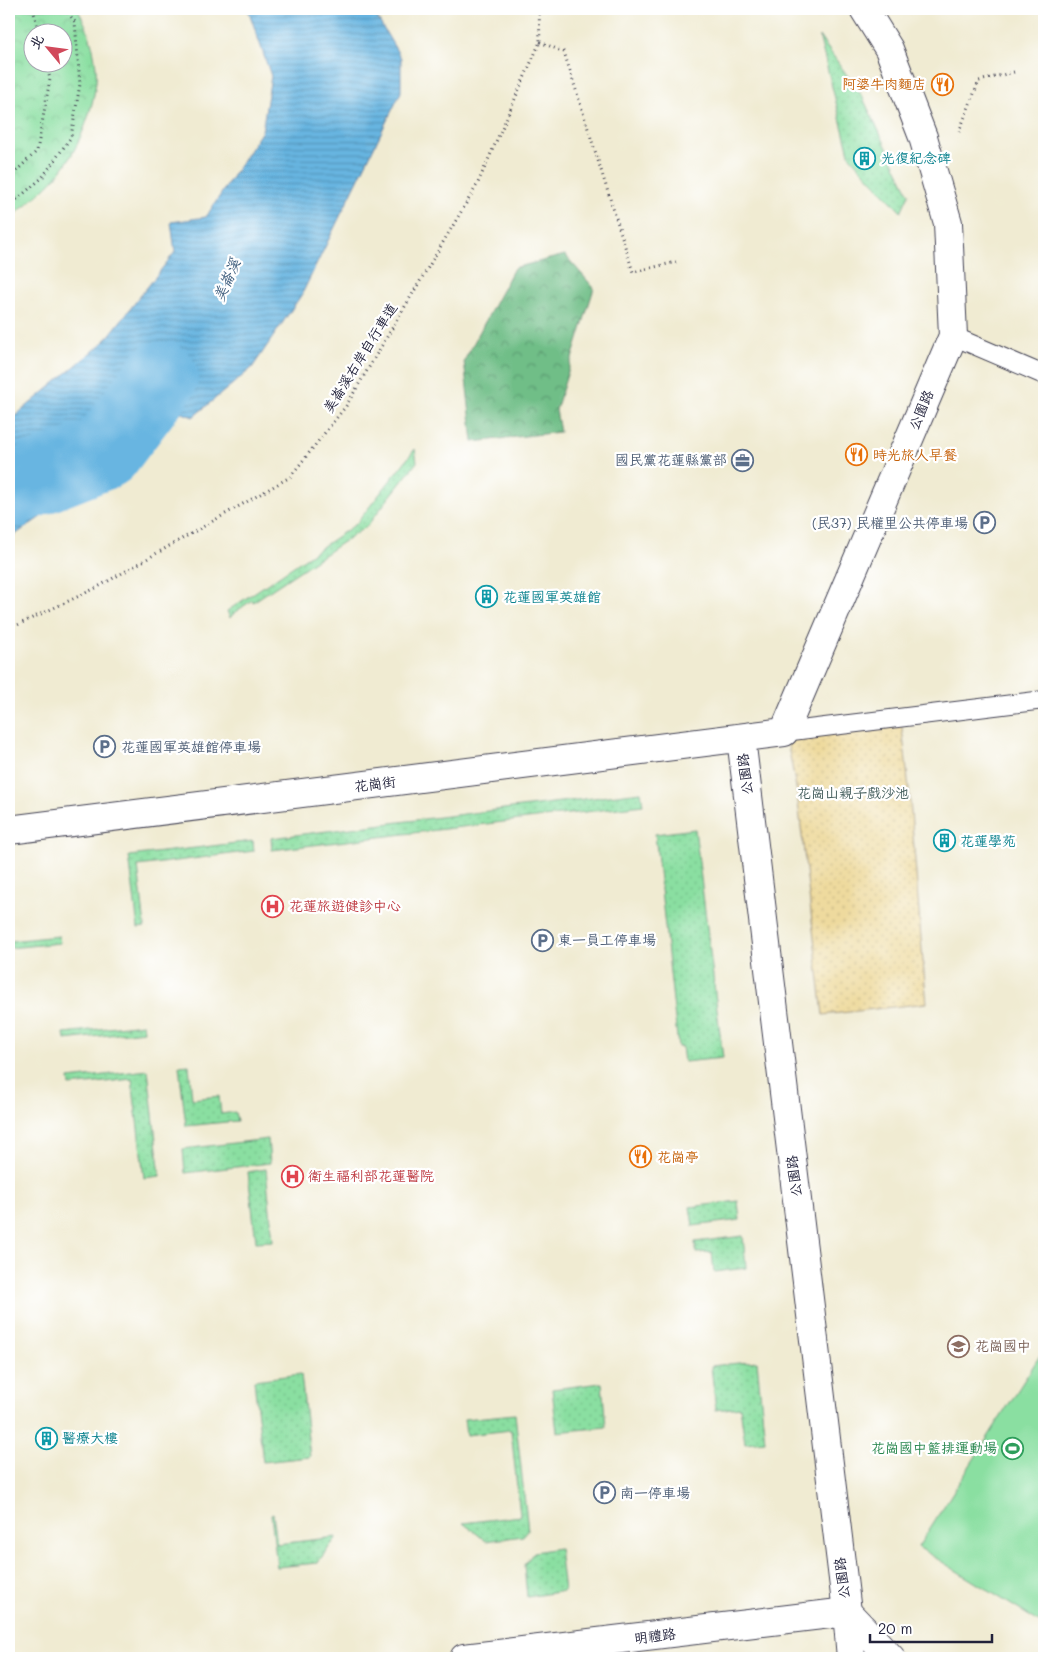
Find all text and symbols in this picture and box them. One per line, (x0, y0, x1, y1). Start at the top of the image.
north arrow (22, 22, 72, 72)
text: 北 (24, 31, 48, 52)
restaurant icon: 阿婆牛肉麵店 (930, 72, 954, 96)
place label: 阿婆牛肉麵店 (842, 74, 926, 93)
building icon: 光復紀念碑 (853, 146, 877, 170)
place label: 光復紀念碑 (881, 148, 951, 167)
water label: 美崙溪 (208, 254, 245, 304)
street label: 美崙溪右岸自行車道 (318, 299, 401, 416)
street label: 公園路 (904, 387, 937, 433)
restaurant icon: 時光旅人早餐 (845, 443, 869, 467)
place label: 時光旅人早餐 (873, 445, 957, 464)
office icon: 國民黨花蓮縣黨部 (731, 448, 755, 472)
place label: 國民黨花蓮縣黨部 (615, 450, 727, 469)
parking icon: (民37) 民權里公共停車場 (972, 511, 996, 535)
place label: (民37) 民權里公共停車場 (812, 513, 968, 532)
building icon: 花蓮國軍英雄館 (475, 585, 499, 609)
place label: 花蓮國軍英雄館 (503, 587, 601, 606)
parking icon: 花蓮國軍英雄館停車場 (93, 735, 117, 759)
place label: 花蓮國軍英雄館停車場 (121, 737, 261, 756)
street label: 公園路 (733, 752, 756, 796)
street label: 花崗街 (353, 772, 397, 795)
park label: 花崗山親子戲沙池 (797, 783, 909, 802)
building icon: 花蓮學苑 (932, 829, 956, 853)
place label: 花蓮學苑 (960, 831, 1016, 850)
hospital icon: 花蓮旅遊健診中心 (261, 894, 285, 918)
place label: 花蓮旅遊健診中心 (289, 896, 401, 915)
parking icon: 東一員工停車場 (530, 928, 554, 952)
place label: 東一員工停車場 (558, 930, 656, 949)
restaurant icon: 花崗亭 (629, 1145, 653, 1169)
place label: 花崗亭 (657, 1147, 699, 1166)
street label: 公園路 (782, 1154, 805, 1198)
hospital icon: 衛生福利部花蓮醫院 (280, 1164, 304, 1188)
place label: 衛生福利部花蓮醫院 (308, 1166, 434, 1185)
school or university icon: 花崗國中 (947, 1334, 971, 1358)
place label: 花崗國中 (975, 1336, 1031, 1355)
building icon: 醫療大樓 (34, 1426, 58, 1450)
place label: 醫療大樓 (62, 1428, 118, 1447)
sports icon: 花崗國中籃排運動場 (1001, 1436, 1025, 1460)
place label: 花崗國中籃排運動場 (871, 1438, 997, 1457)
parking icon: 南一停車場 (592, 1481, 616, 1505)
place label: 南一停車場 (620, 1483, 690, 1502)
street label: 公園路 (830, 1556, 853, 1600)
scale bar (870, 1612, 993, 1644)
text: 20 m (878, 1618, 912, 1638)
street label: 明禮路 (633, 1624, 677, 1647)

